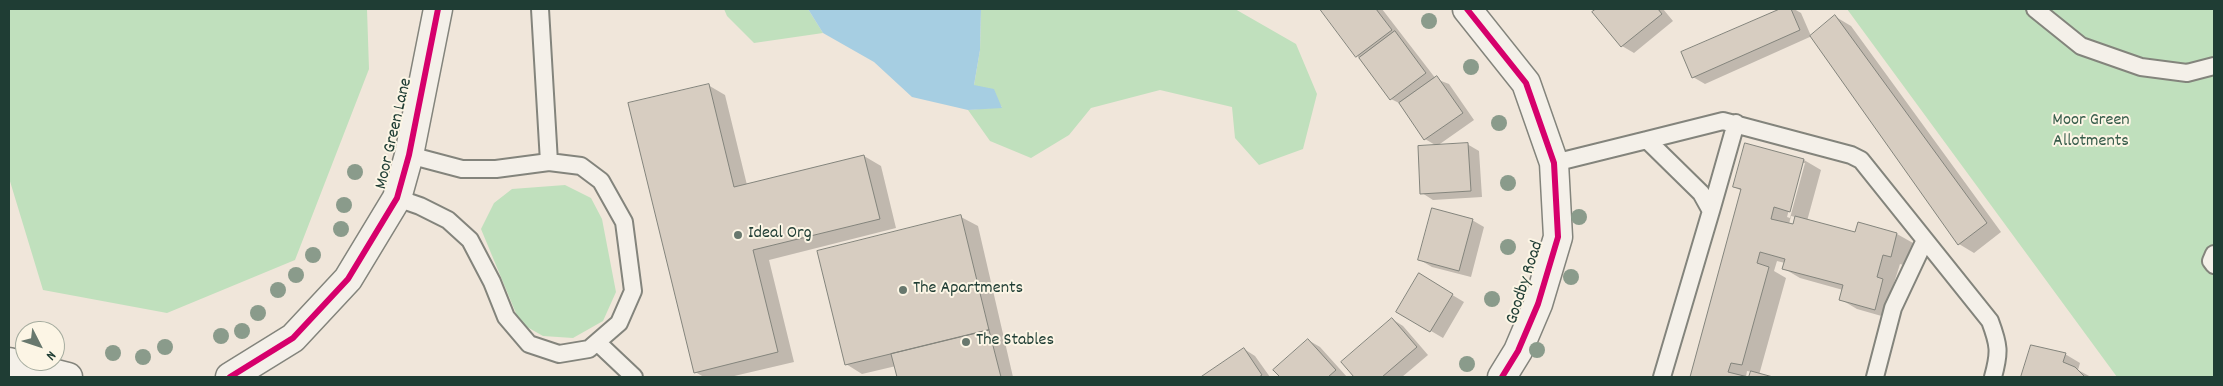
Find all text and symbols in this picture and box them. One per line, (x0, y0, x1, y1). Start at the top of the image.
street label: Moor Green Lane (372, 76, 418, 192)
park label: Moor Green Allotments (2052, 111, 2130, 154)
place label: Ideal Org (748, 224, 812, 246)
marker: Ideal Org (732, 229, 744, 241)
street label: Goodby Road (1502, 239, 1550, 327)
place label: The Apartments (913, 279, 1023, 301)
marker: The Apartments (897, 284, 909, 296)
north arrow (15, 321, 65, 371)
place label: The Stables (976, 331, 1054, 353)
marker: The Stables (960, 336, 972, 348)
text: N (41, 346, 60, 364)

